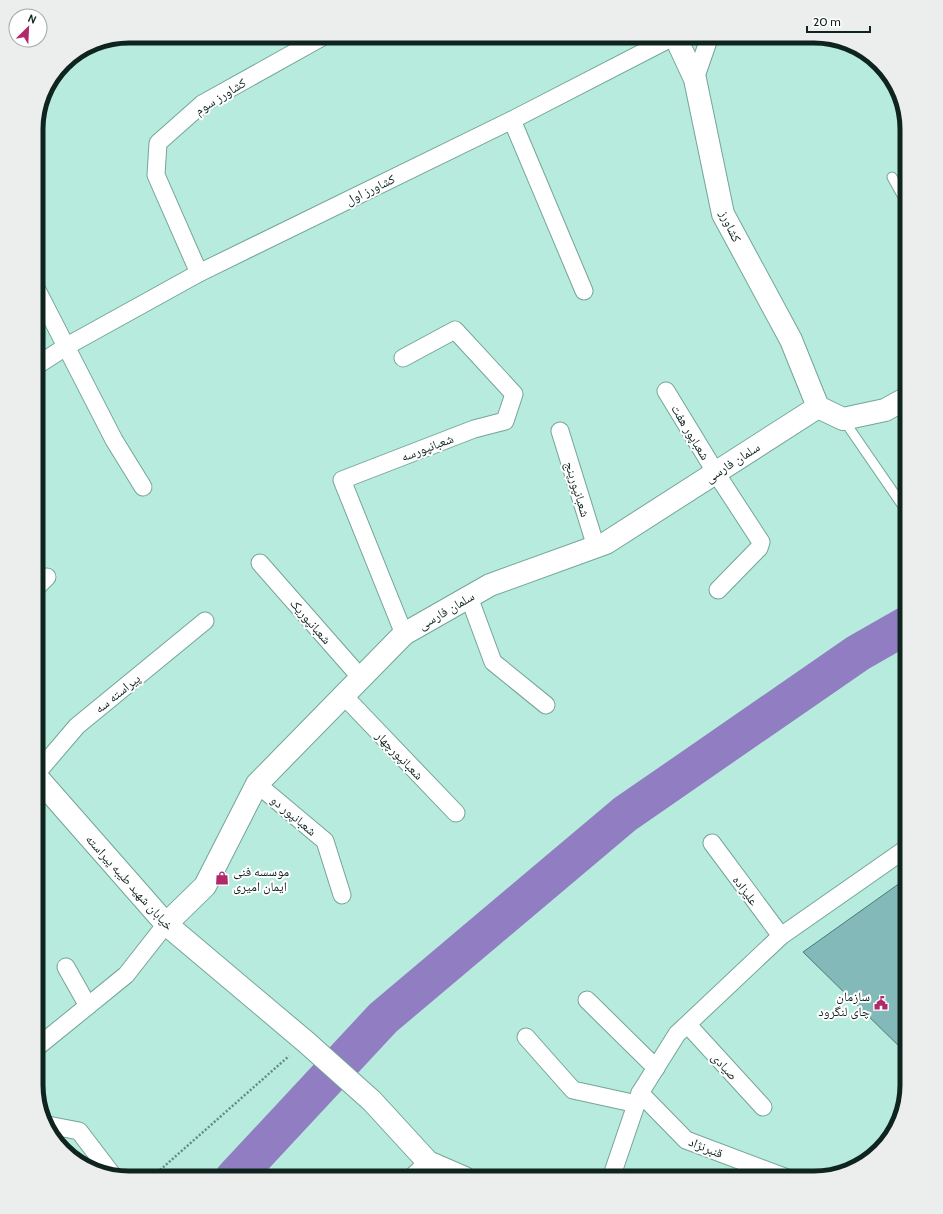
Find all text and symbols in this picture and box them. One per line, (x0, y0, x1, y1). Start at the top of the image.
north arrow (8, 8, 48, 48)
scale bar (807, 8, 870, 34)
text: N (26, 11, 38, 27)
text: 20 m (813, 14, 841, 29)
street label: کشاورز سوم (191, 74, 250, 119)
street label: کشاورز اول (343, 170, 398, 209)
street label: کشاورز (715, 207, 746, 245)
street label: شعباپور هفت (667, 401, 714, 463)
street label: شعبانپورسه (399, 430, 456, 465)
street label: سلمان فارسی (702, 438, 763, 486)
street label: شعبانپورپنج (560, 459, 594, 519)
street label: سلمان فارسی (415, 588, 477, 633)
street label: شعبانپوریک (286, 595, 335, 648)
street label: پیراسته سه (91, 670, 144, 717)
street label: شعبانپورچهار (371, 726, 427, 784)
street label: شعبانپور دو (267, 791, 320, 840)
street label: خیابان شهید طیبه پیراسته (82, 831, 177, 934)
place label: موسسه فنی ایمان امیری (233, 863, 289, 895)
shop icon: موسسه فنی ایمان امیری (214, 870, 230, 886)
street label: علیزاده (729, 872, 763, 909)
place label: سازمان چای لنگرود (818, 988, 870, 1020)
public building icon: سازمان چای لنگرود (873, 995, 889, 1011)
street label: صیادی (708, 1049, 742, 1084)
street label: قنبرنژاد (686, 1133, 726, 1162)

